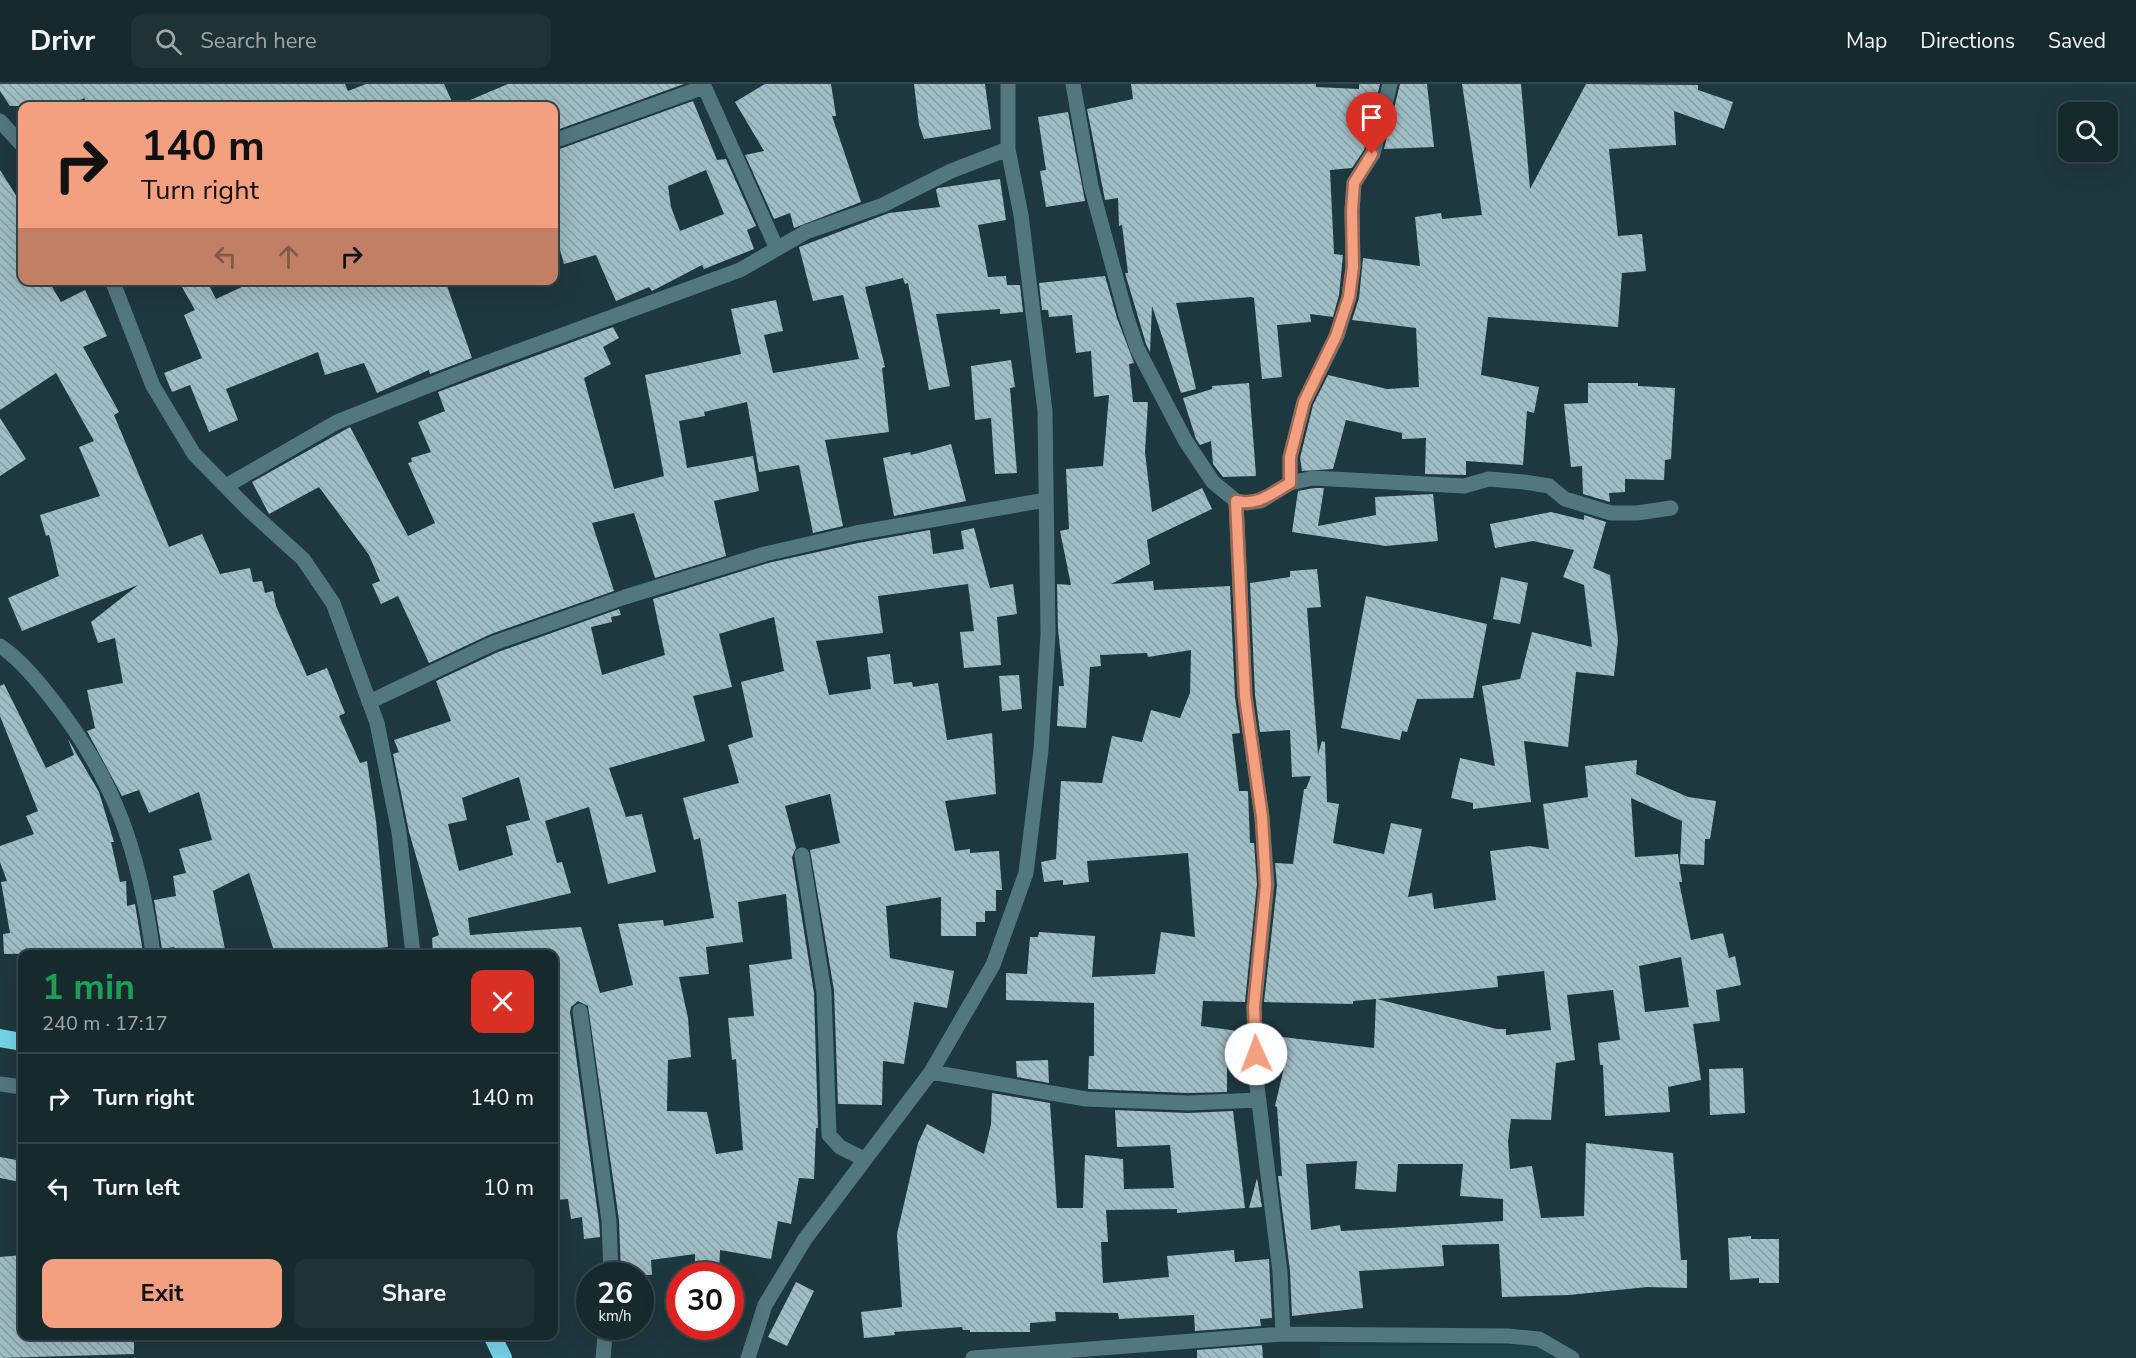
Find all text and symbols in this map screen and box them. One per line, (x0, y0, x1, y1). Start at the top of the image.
search box (131, 14, 551, 68)
text: Drivr (30, 22, 95, 60)
icon: search (152, 25, 185, 58)
text: Search here (200, 26, 317, 56)
text: Map (1846, 27, 1887, 55)
text: Directions (1920, 27, 2015, 55)
text: Saved (2048, 27, 2106, 55)
pin (1346, 92, 1397, 154)
icon: arrive (1355, 101, 1388, 134)
map controls (2058, 102, 2118, 162)
button: search (2058, 102, 2118, 162)
text: 140 m (141, 118, 265, 175)
icon: right (42, 126, 120, 204)
text: Turn right (141, 172, 259, 209)
icon: left (209, 240, 242, 273)
icon: ahead (272, 240, 305, 273)
icon: right (335, 240, 368, 273)
text: 1 min (42, 963, 135, 1012)
button: close (471, 970, 534, 1033)
text: 240 m · 17:17 (42, 1010, 168, 1037)
position arrow (1224, 1022, 1288, 1086)
icon: right (42, 1082, 75, 1115)
text: Turn right (93, 1083, 194, 1113)
text: 140 m (470, 1083, 534, 1113)
icon: left (42, 1172, 75, 1205)
text: Turn left (93, 1173, 180, 1203)
text: 10 m (483, 1173, 534, 1203)
button: Exit (42, 1259, 282, 1328)
button: Share (294, 1259, 534, 1328)
speed limit sign: 30 (666, 1262, 744, 1340)
text: 26 (597, 1273, 633, 1314)
text: km/h (598, 1306, 632, 1326)

